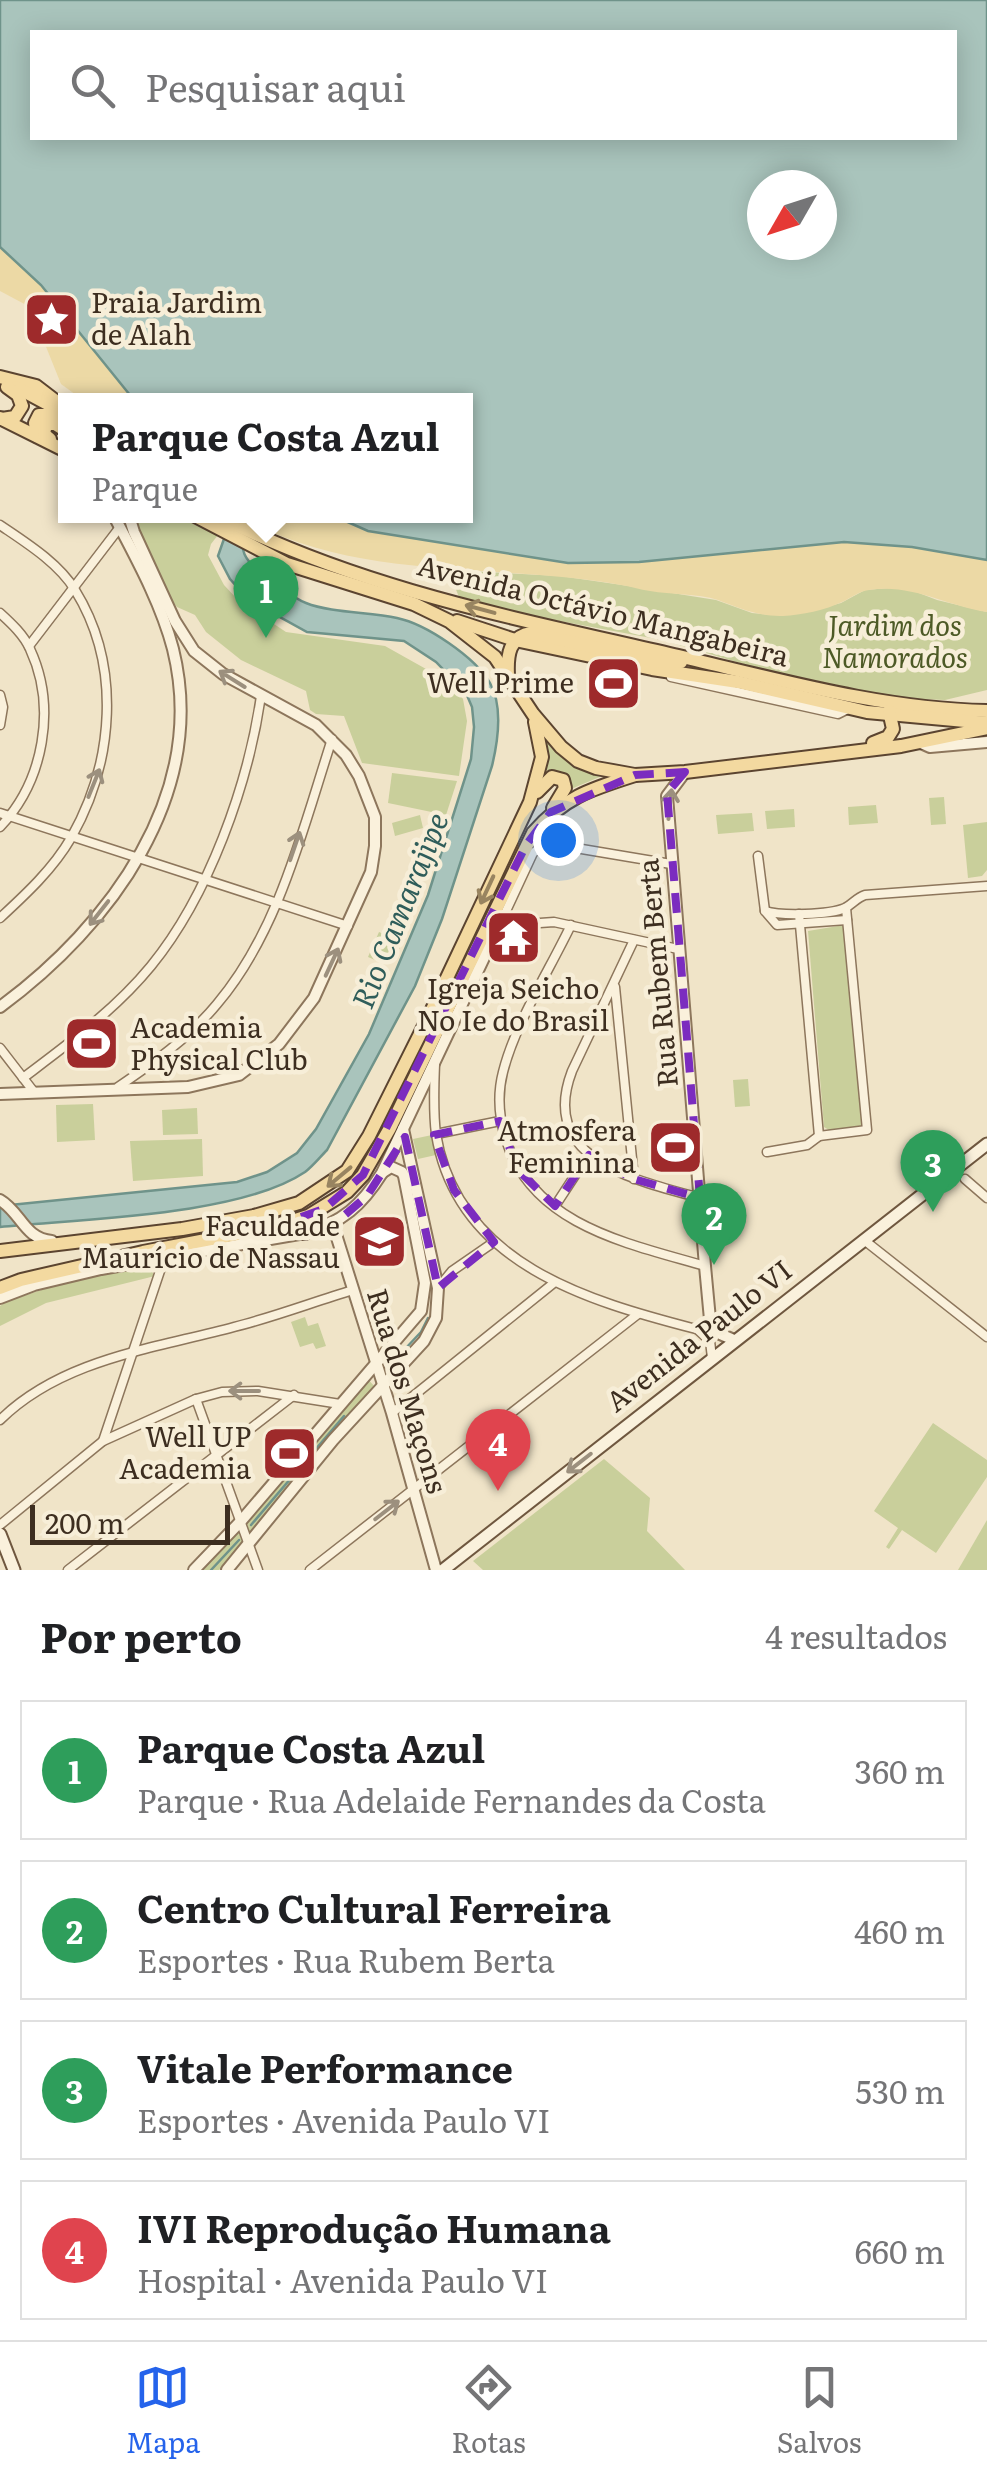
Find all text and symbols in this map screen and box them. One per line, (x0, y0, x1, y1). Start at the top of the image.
search box (30, 30, 957, 140)
text: Pesquisar aqui (145, 57, 406, 114)
icon: search (65, 58, 120, 113)
north arrow (747, 170, 837, 260)
place label: Praia Jardim de Alah (91, 280, 262, 354)
place icon: Praia Jardim de Alah (22, 289, 82, 349)
popup (58, 393, 473, 523)
text: Parque Costa Azul (91, 406, 440, 463)
text: Parque (91, 463, 198, 511)
street label: Avenida Octávio Mangabeira (413, 543, 794, 676)
pin: 1 (234, 556, 298, 638)
one-way arrow (465, 599, 497, 618)
park label: Jardim dos Namorados (822, 603, 968, 677)
sports icon: Well Prime (583, 653, 643, 713)
place label: Well Prime (427, 660, 574, 702)
one-way arrow (218, 668, 247, 689)
one-way arrow (87, 768, 105, 798)
one-way arrow (661, 788, 680, 820)
water label: Rio Camarajipe (339, 805, 458, 1015)
your location (533, 815, 584, 866)
one-way arrow (287, 832, 305, 863)
street label: Rua Rubem Berta (625, 857, 687, 1089)
one-way arrow (477, 874, 495, 905)
one-way arrow (88, 900, 110, 926)
temple icon: Igreja Seicho No Ie do Brasil (483, 908, 543, 968)
one-way arrow (324, 947, 342, 977)
place label: Igreja Seicho No Ie do Brasil (417, 966, 609, 1040)
place label: Academia Physical Club (130, 1005, 308, 1079)
sports icon: Academia Physical Club (61, 1014, 121, 1074)
place label: Atmosfera Feminina (497, 1108, 636, 1182)
sports icon: Atmosfera Feminina (645, 1117, 705, 1177)
pin: 3 (900, 1130, 966, 1212)
one-way arrow (326, 1166, 352, 1188)
pin: 2 (682, 1182, 746, 1265)
place label: Faculdade Maurício de Nassau (81, 1203, 340, 1277)
school or university icon: Faculdade Maurício de Nassau (349, 1212, 409, 1272)
street label: Avenida Paulo VI (596, 1248, 800, 1421)
street label: Rua dos Maçons (358, 1283, 460, 1498)
one-way arrow (229, 1382, 262, 1400)
pin: 4 (466, 1408, 530, 1491)
place label: Well UP Academia (119, 1414, 251, 1488)
sports icon: Well UP Academia (260, 1423, 320, 1483)
one-way arrow (566, 1452, 593, 1473)
scale bar (30, 1500, 230, 1544)
one-way arrow (373, 1500, 400, 1521)
text: 200 m (45, 1501, 124, 1543)
text: Por perto (40, 1604, 242, 1666)
text: 4 resultados (765, 1611, 947, 1659)
text: Parque Costa Azul (137, 1718, 485, 1775)
text: 1 (68, 1746, 81, 1794)
text: 360 m (855, 1746, 945, 1794)
text: Parque · Rua Adelaide Fernandes da Costa (137, 1775, 766, 1823)
text: Centro Cultural Ferreira (137, 1878, 611, 1935)
text: 2 (66, 1906, 83, 1954)
text: 460 m (854, 1906, 945, 1954)
text: Esportes · Rua Rubem Berta (137, 1935, 555, 1983)
text: Vitale Performance (137, 2038, 513, 2095)
text: 3 (66, 2066, 83, 2114)
text: 530 m (855, 2066, 945, 2114)
text: Esportes · Avenida Paulo VI (137, 2095, 550, 2143)
text: IVI Reprodução Humana (137, 2198, 611, 2255)
text: 4 (65, 2226, 84, 2274)
text: 660 m (855, 2226, 945, 2274)
text: Hospital · Avenida Paulo VI (137, 2255, 548, 2303)
tab: Mapa (126, 2360, 200, 2462)
tab: Rotas (452, 2360, 526, 2462)
tab: Salvos (777, 2360, 861, 2462)

